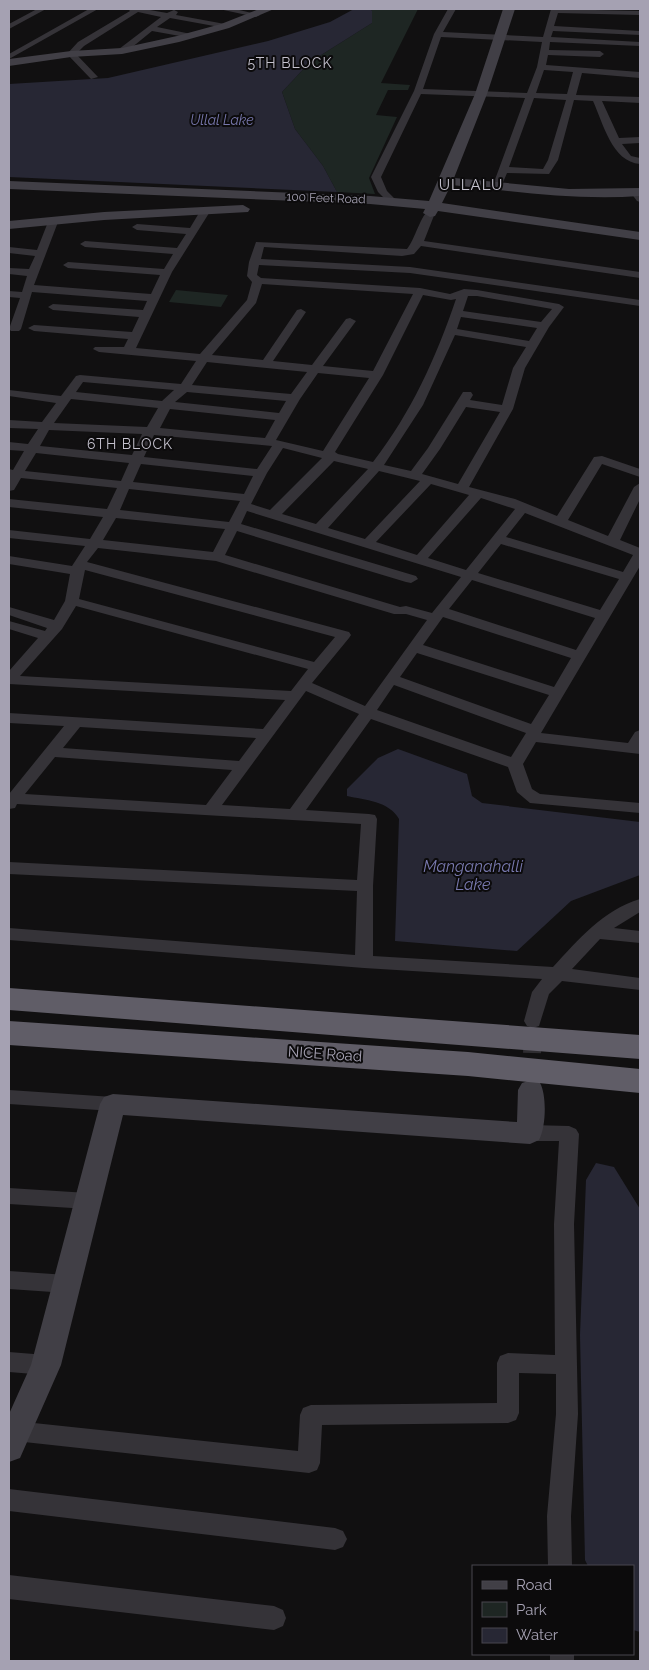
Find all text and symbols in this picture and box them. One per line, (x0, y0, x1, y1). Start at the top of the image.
district label: 5TH BLOCK (248, 55, 332, 71)
water label: Ullal Lake (190, 112, 254, 128)
district label: ULLALU (439, 176, 503, 194)
street label: 100 Feet Road (286, 190, 366, 206)
district label: 6TH BLOCK (87, 436, 173, 452)
water label: Manganahalli Lake (423, 857, 523, 894)
street label: NICE Road (287, 1042, 363, 1066)
legend (472, 1565, 634, 1655)
text: Road (516, 1576, 552, 1594)
text: Park (516, 1601, 547, 1619)
text: Water (516, 1626, 559, 1644)

